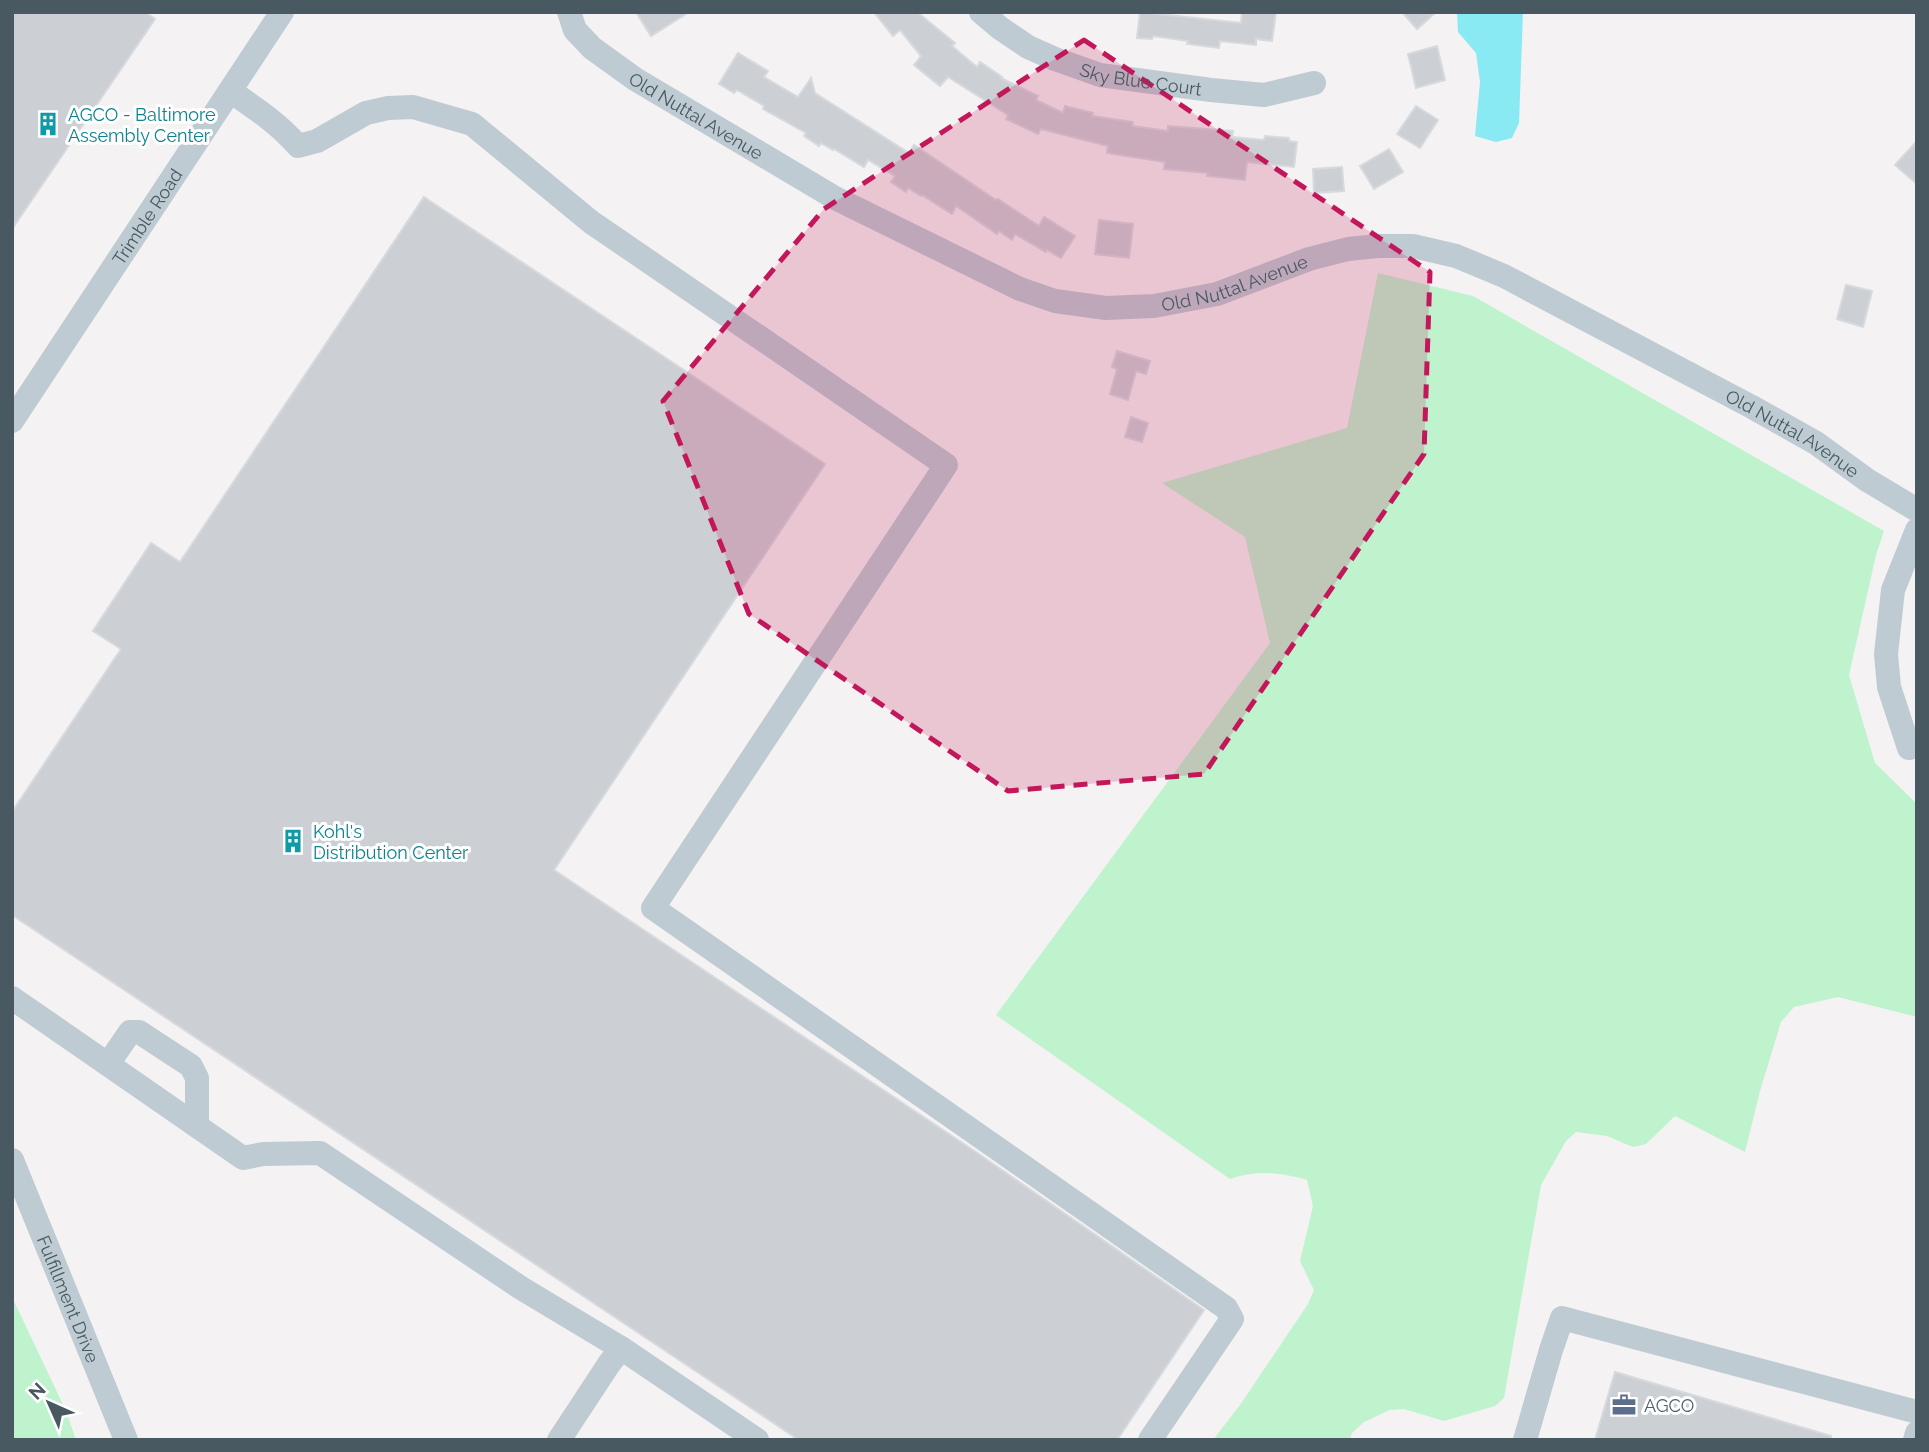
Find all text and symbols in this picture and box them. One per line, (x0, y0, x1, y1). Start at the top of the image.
street label: Sky Blue Court (1077, 58, 1203, 99)
street label: Old Nuttal Avenue (625, 67, 767, 164)
place label: AGCO - Baltimore Assembly Center (68, 104, 216, 146)
building icon: AGCO - Baltimore Assembly Center (34, 110, 62, 138)
street label: Trimble Road (108, 165, 186, 268)
street label: Old Nuttal Avenue (1160, 250, 1311, 315)
street label: Old Nuttal Avenue (1722, 385, 1864, 482)
place label: Kohl's Distribution Center (313, 821, 469, 863)
building icon: Kohl's Distribution Center (279, 827, 307, 855)
street label: Fulfillment Drive (33, 1232, 104, 1366)
north arrow (14, 1368, 84, 1438)
text: N (24, 1378, 50, 1404)
office icon: AGCO (1610, 1391, 1638, 1419)
place label: AGCO (1644, 1395, 1694, 1416)

